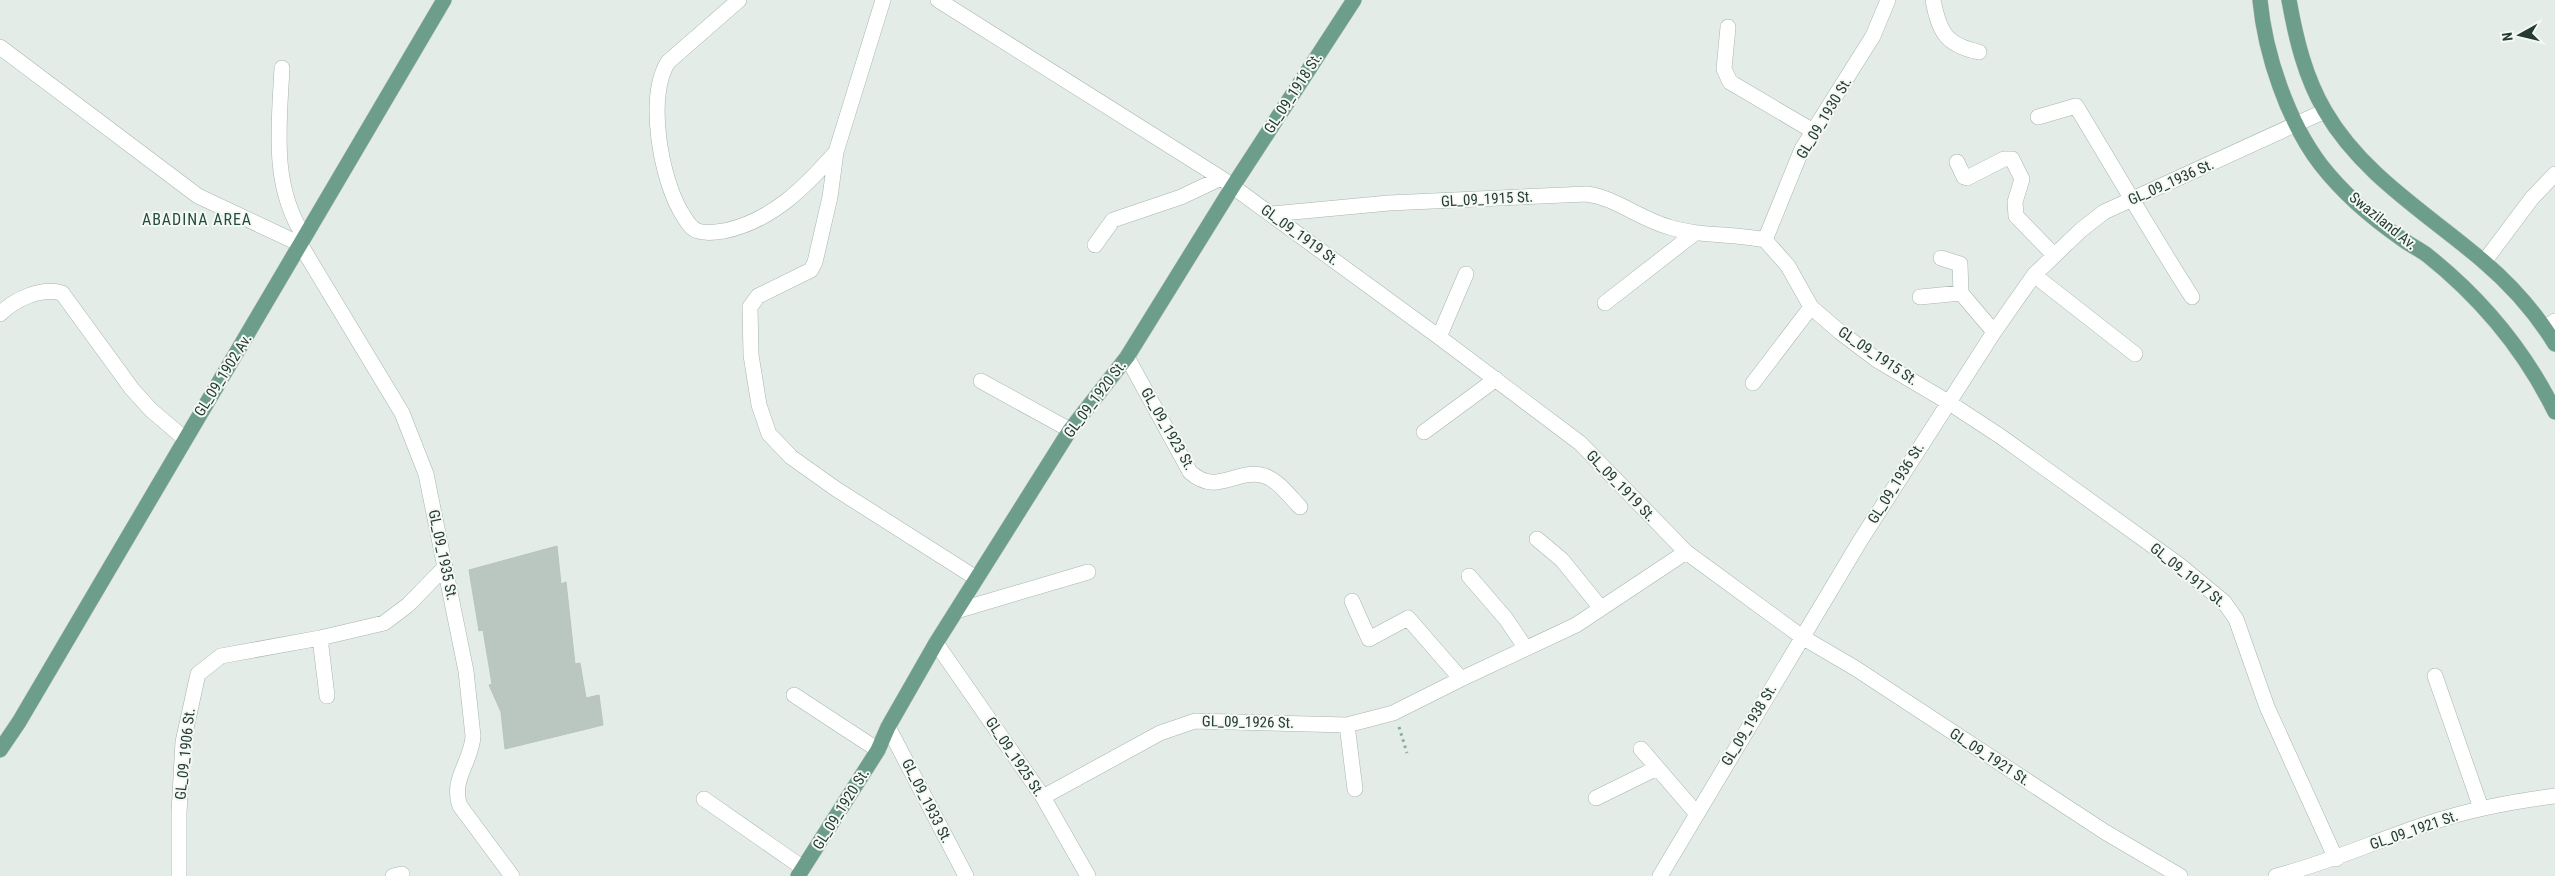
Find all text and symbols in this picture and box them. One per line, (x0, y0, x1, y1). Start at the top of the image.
north arrow (2495, 10, 2545, 60)
text: N (2499, 31, 2516, 42)
street label: GL_09_1918 St. (1260, 49, 1326, 137)
street label: GL_09_1930 St. (1793, 74, 1855, 162)
street label: GL_09_1936 St. (2125, 155, 2217, 209)
street label: GL_09_1915 St. (1440, 188, 1534, 210)
street label: Swaziland Av. (2346, 188, 2420, 254)
street label: GL_09_1919 St. (1257, 201, 1343, 269)
district label: ABADINA AREA (142, 210, 252, 229)
street label: GL_09_1915 St. (1835, 323, 1921, 389)
street label: GL_09_1902 Av. (190, 330, 256, 420)
street label: GL_09_1920 St. (1060, 357, 1130, 441)
street label: GL_09_1923 St. (1137, 385, 1199, 473)
street label: GL_09_1936 St. (1864, 439, 1928, 527)
street label: GL_09_1919 St. (1583, 447, 1659, 525)
street label: GL_09_1935 St. (425, 508, 461, 602)
street label: GL_09_1917 St. (2147, 539, 2229, 611)
street label: GL_09_1938 St. (1718, 681, 1780, 769)
street label: GL_09_1906 St. (171, 707, 199, 801)
street label: GL_09_1926 St. (1202, 712, 1294, 732)
street label: GL_09_1925 St. (982, 714, 1048, 800)
street label: GL_09_1921 St. (1946, 724, 2034, 790)
street label: GL_09_1933 St. (898, 756, 956, 846)
street label: GL_09_1920 St. (809, 765, 873, 853)
street label: GL_09_1921 St. (2367, 806, 2461, 854)

